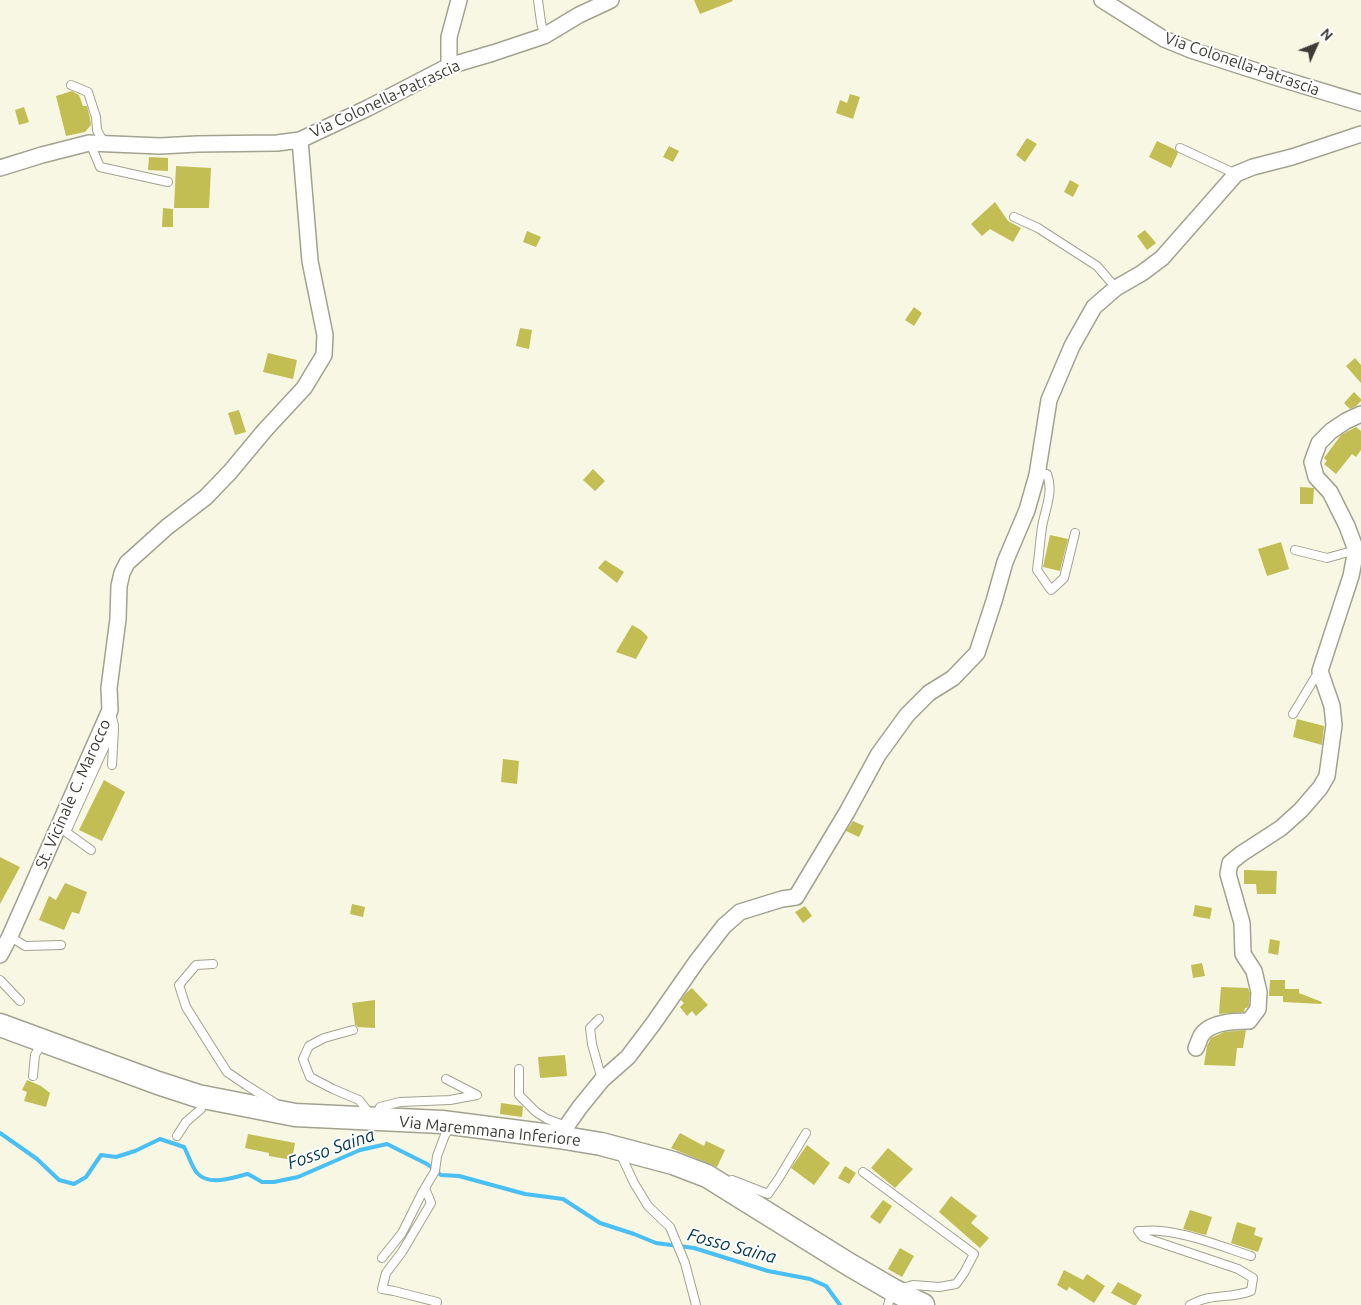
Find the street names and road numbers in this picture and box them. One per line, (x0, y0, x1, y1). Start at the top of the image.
street label: Via Colonella-Patrascia (1162, 28, 1322, 100)
street label: Via Colonella-Patrascia (307, 56, 463, 142)
street label: St. Vicinale C. Marocco (31, 716, 115, 872)
street label: Via Maremmana Inferiore (398, 1112, 582, 1150)

